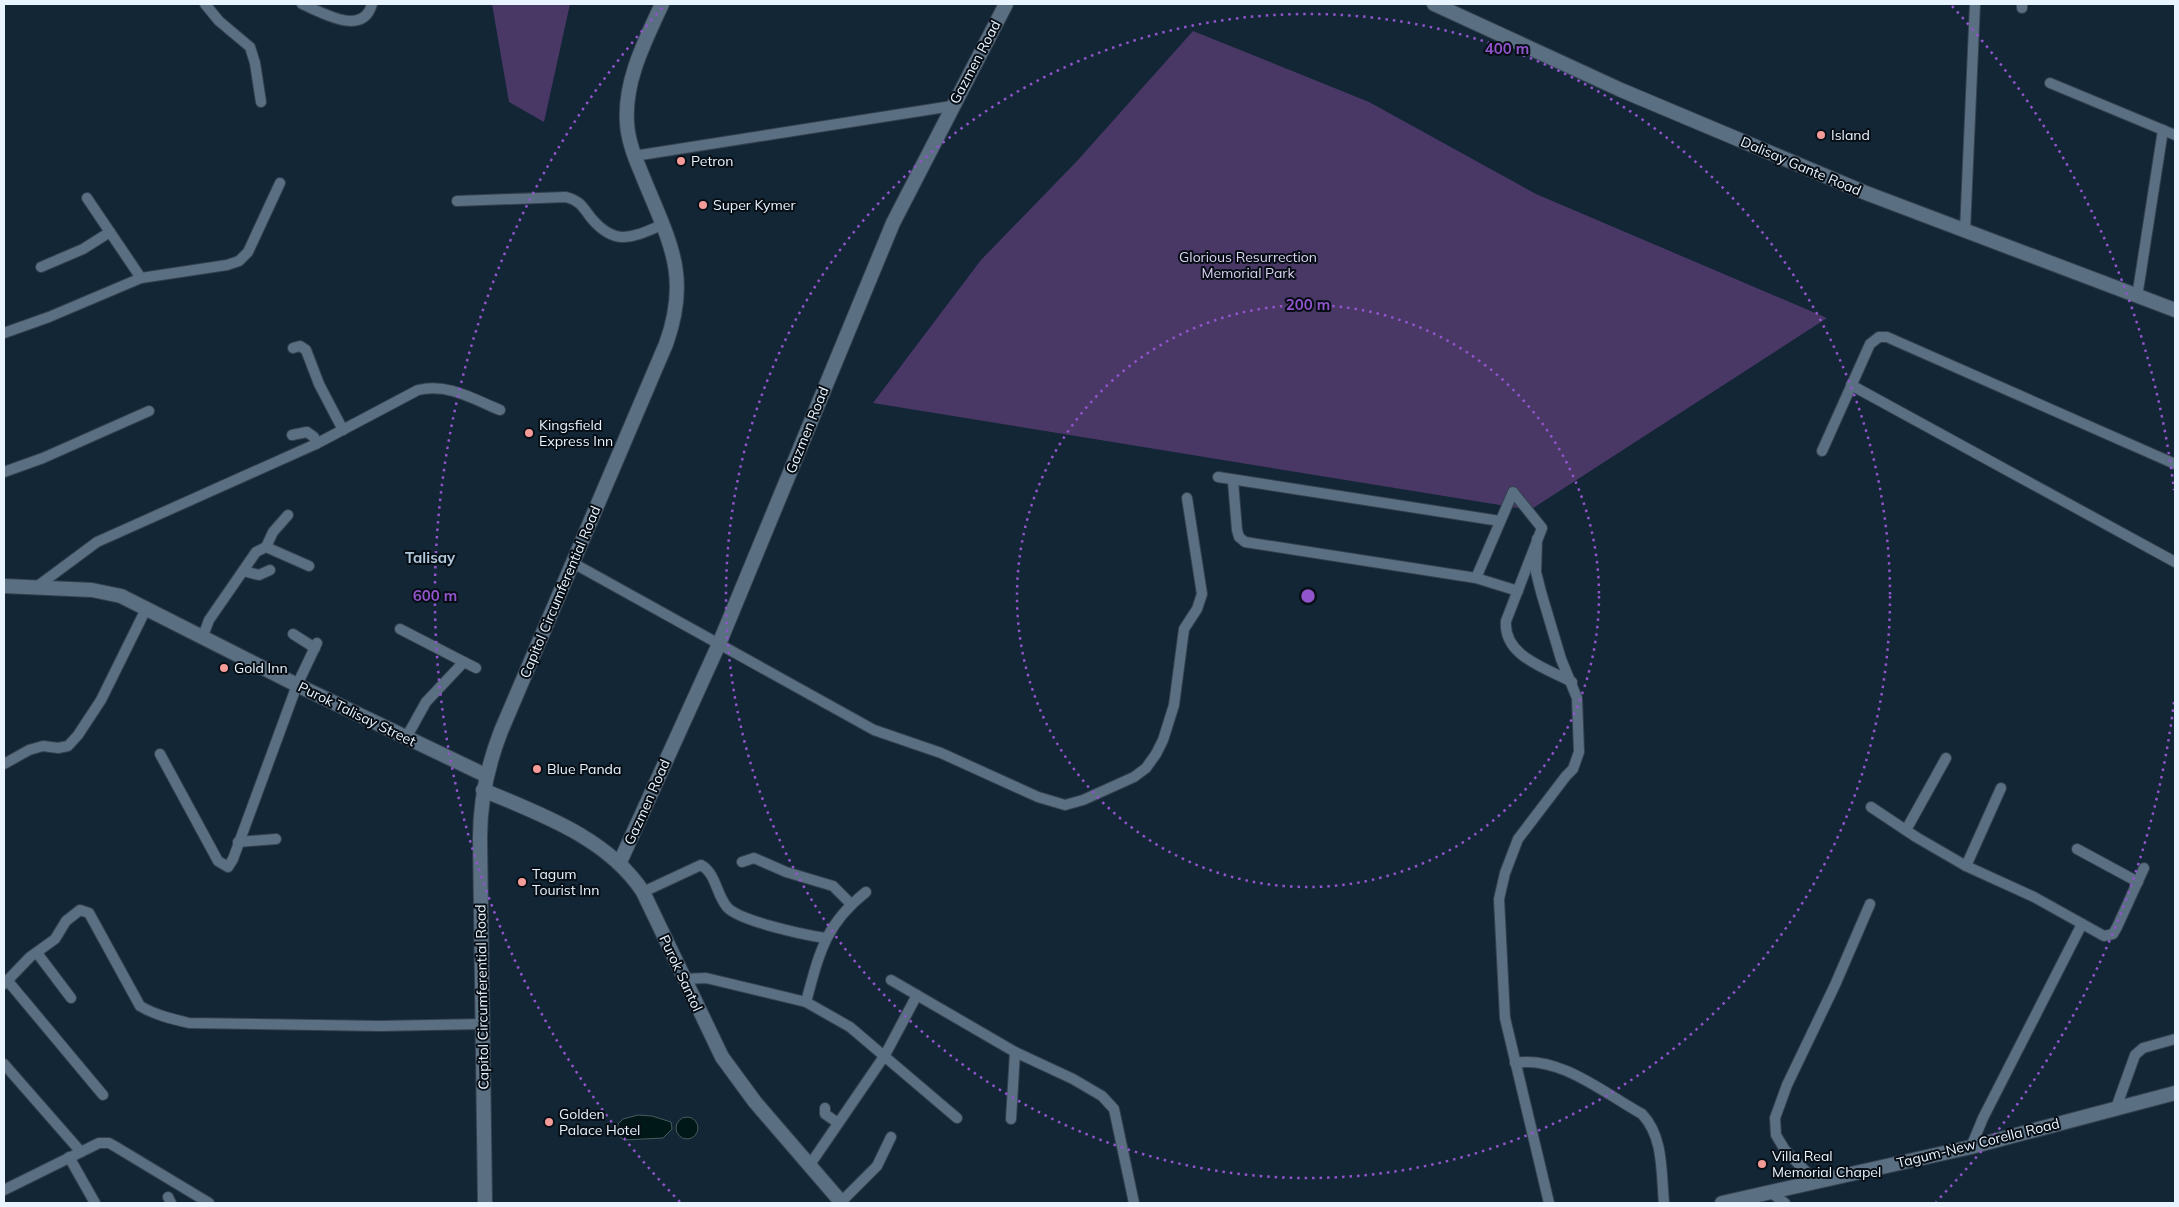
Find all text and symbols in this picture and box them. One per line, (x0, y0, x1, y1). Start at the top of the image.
street label: Gazmen Road (945, 17, 1005, 107)
text: 400 m (1485, 39, 1529, 58)
place label: Island (1831, 126, 1870, 144)
marker: Island (1815, 129, 1827, 141)
street label: Dalisay Gante Road (1738, 132, 1864, 200)
place label: Petron (691, 152, 734, 170)
marker: Petron (675, 155, 687, 167)
place label: Super Kymer (713, 196, 796, 214)
marker: Super Kymer (697, 199, 709, 211)
park label: Glorious Resurrection Memorial Park (1179, 248, 1317, 282)
text: 200 m (1286, 295, 1330, 314)
street label: Gazmen Road (781, 384, 833, 476)
place label: Kingsfield Express Inn (539, 416, 613, 450)
marker: Kingsfield Express Inn (523, 427, 535, 439)
street label: Capitol Circumferential Road (515, 503, 605, 681)
district label: Talisay (405, 548, 456, 567)
text: 600 m (413, 586, 457, 605)
centre of rings (1299, 587, 1317, 605)
place label: Gold Inn (234, 659, 288, 677)
marker: Gold Inn (218, 662, 230, 674)
street label: Purok Talisay Street (295, 678, 419, 750)
street label: Gazmen Road (620, 756, 674, 848)
place label: Blue Panda (547, 760, 621, 778)
marker: Blue Panda (531, 763, 543, 775)
place label: Tagum Tourist Inn (532, 865, 599, 899)
marker: Tagum Tourist Inn (516, 876, 528, 888)
street label: Capitol Circumferential Road (471, 904, 493, 1090)
street label: Purok Santol (655, 932, 707, 1014)
place label: Golden Palace Hotel (559, 1105, 640, 1139)
street label: Tagum-New Corella Road (1895, 1114, 2061, 1172)
marker: Golden Palace Hotel (543, 1116, 555, 1128)
place label: Villa Real Memorial Chapel (1772, 1147, 1881, 1181)
marker: Villa Real Memorial Chapel (1756, 1158, 1768, 1170)

